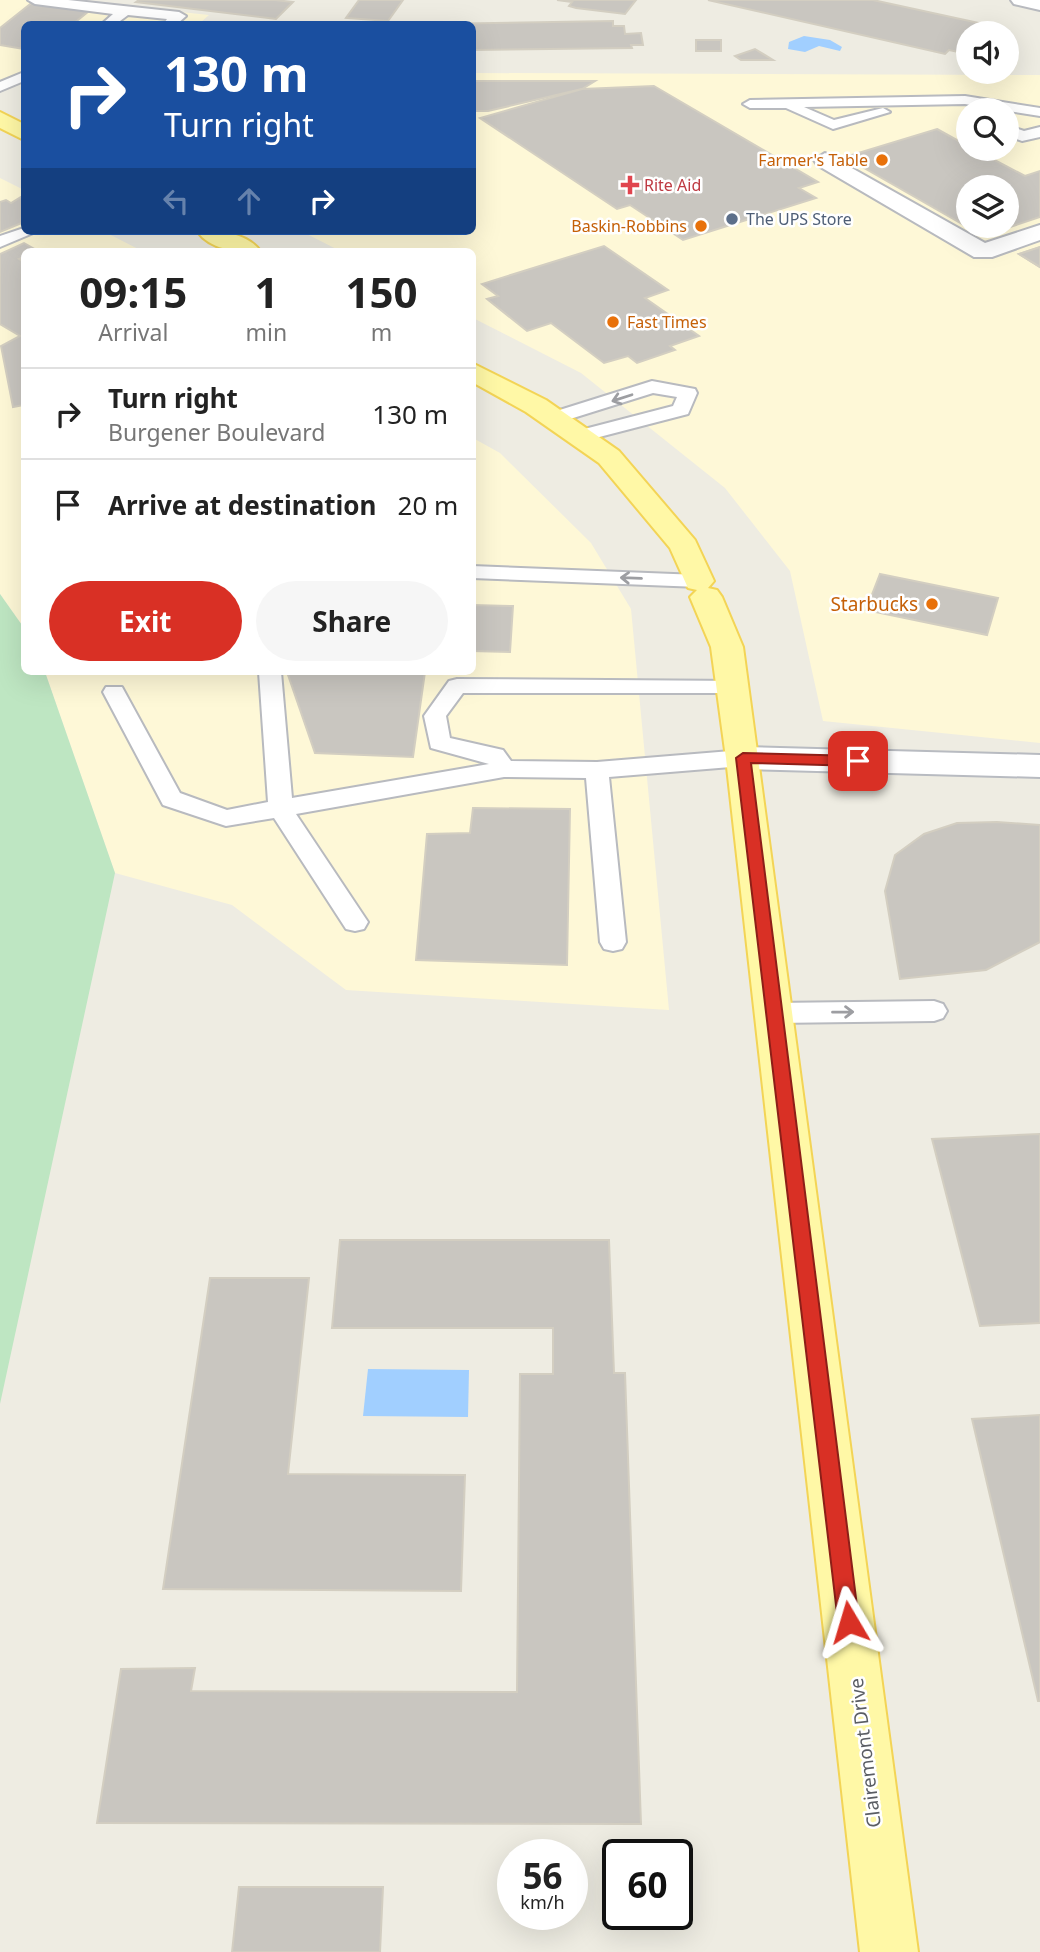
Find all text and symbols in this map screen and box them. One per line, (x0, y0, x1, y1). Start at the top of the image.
map controls (956, 21, 1019, 238)
button: sound (956, 21, 1019, 84)
text: 130 m (164, 40, 309, 106)
icon: right (49, 49, 140, 140)
button: search (956, 98, 1019, 161)
text: Turn right (164, 103, 314, 146)
place label: Farmer's Table (758, 149, 868, 171)
marker: Farmer's Table (874, 152, 890, 168)
place label: Rite Aid (644, 174, 701, 196)
button: layers (956, 175, 1019, 238)
marker: Rite Aid (622, 177, 638, 193)
icon: left (157, 182, 195, 220)
icon: ahead (230, 182, 268, 220)
icon: right (303, 182, 341, 220)
place label: The UPS Store (746, 208, 852, 230)
marker: The UPS Store (724, 211, 740, 227)
place label: Baskin-Robbins (571, 215, 687, 237)
marker: Baskin-Robbins (693, 218, 709, 234)
text: 09:15 (79, 263, 187, 320)
text: 1 (254, 263, 278, 320)
text: 150 (346, 263, 418, 320)
place label: Fast Times (627, 311, 707, 333)
marker: Fast Times (605, 314, 621, 330)
text: Arrival (98, 316, 168, 348)
text: min (246, 316, 287, 348)
text: m (371, 316, 392, 348)
text: Turn right (108, 380, 238, 416)
one-way arrow (611, 392, 633, 405)
icon: right (49, 395, 87, 433)
text: 130 m (372, 396, 448, 432)
text: Burgener Boulevard (108, 416, 326, 448)
icon: arrive (49, 486, 87, 524)
text: Arrive at destination (108, 487, 377, 523)
text: 20 m (398, 487, 458, 523)
one-way arrow (620, 572, 643, 585)
button: Exit (49, 581, 242, 661)
button: Share (256, 581, 448, 661)
place label: Starbucks (830, 591, 918, 617)
marker: Starbucks (924, 596, 940, 612)
pin (828, 731, 888, 791)
icon: arrive (839, 742, 877, 780)
one-way arrow (831, 1005, 854, 1019)
position arrow (812, 1585, 886, 1659)
street label: Clairemont Drive (843, 1677, 887, 1829)
speed limit sign: 60 (602, 1839, 693, 1930)
text: 56 (522, 1852, 563, 1899)
text: km/h (520, 1890, 565, 1914)

